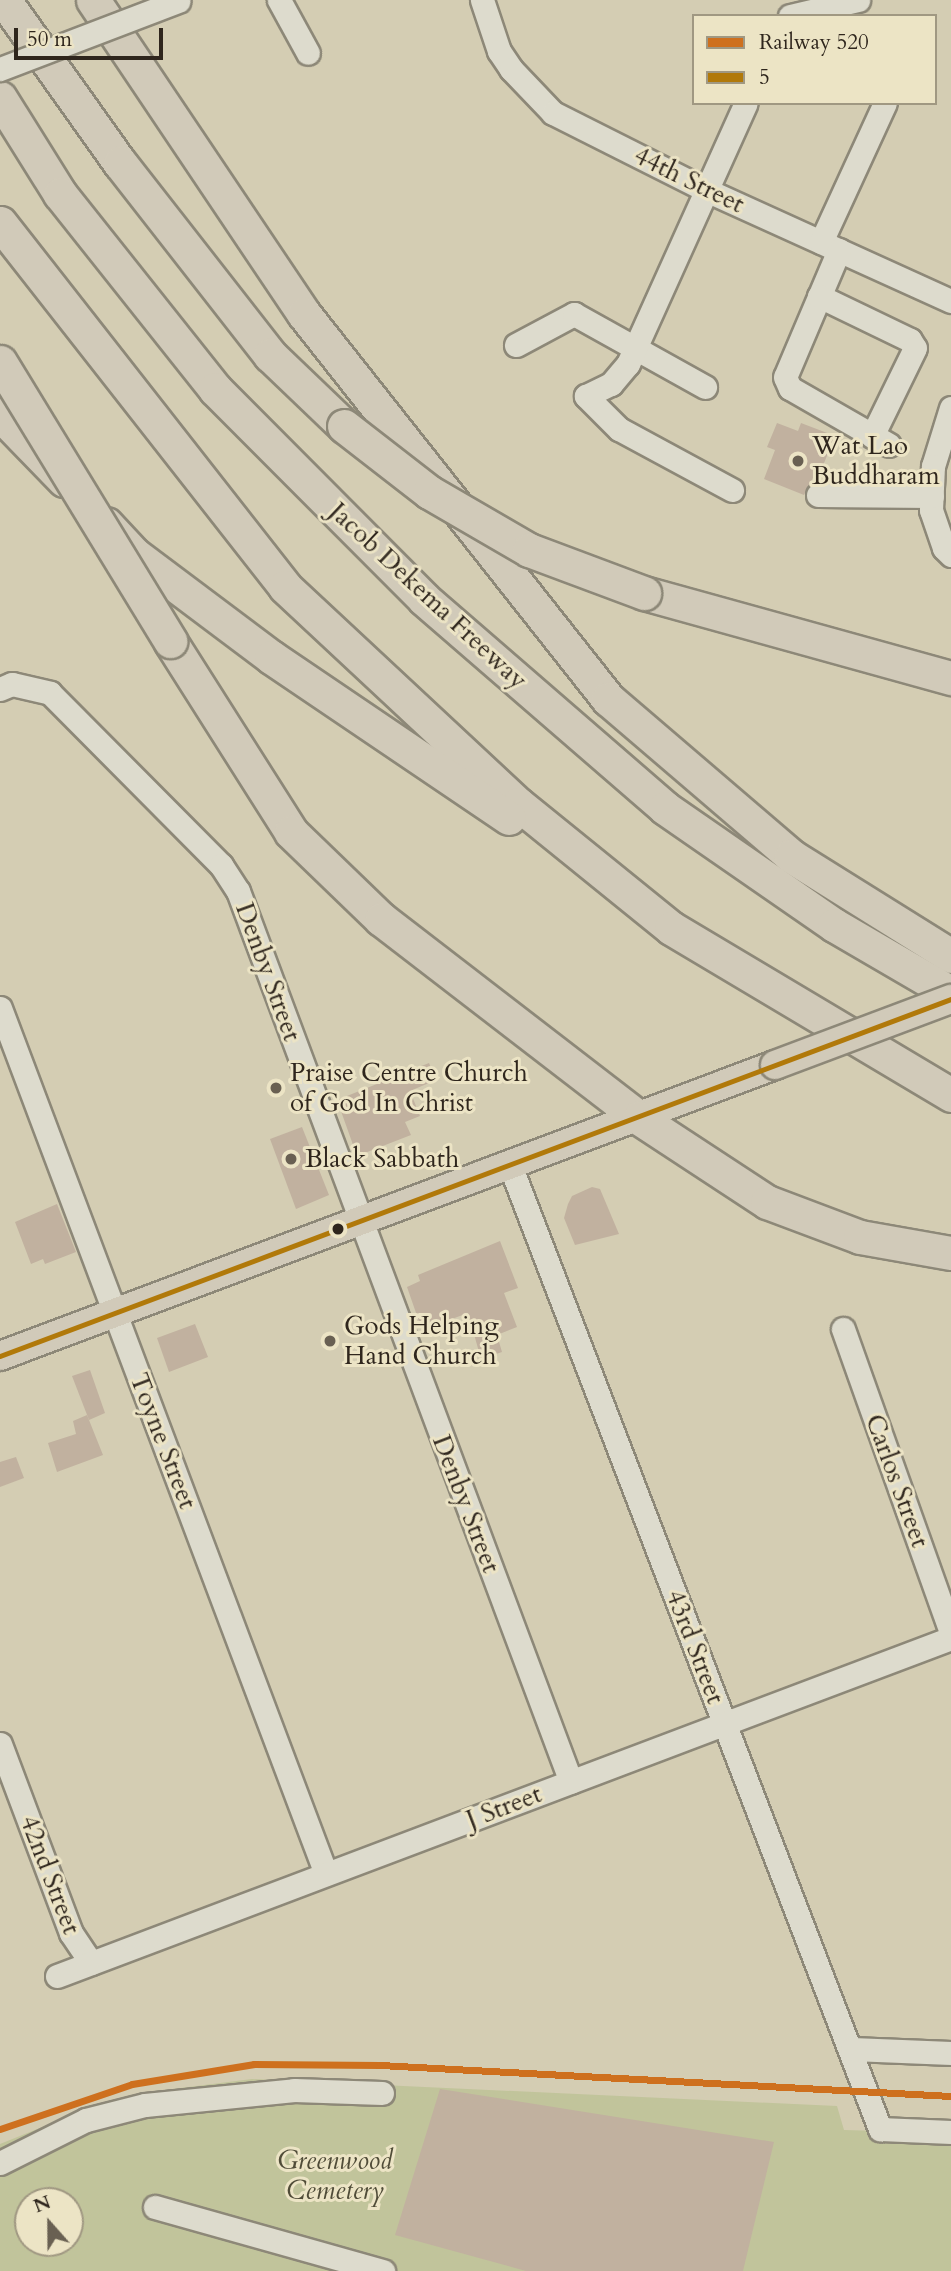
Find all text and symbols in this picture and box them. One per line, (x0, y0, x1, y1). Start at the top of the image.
scale bar (18, 14, 166, 58)
legend (692, 14, 937, 105)
text: 50 m (27, 25, 72, 54)
text: Railway 520 (759, 28, 869, 57)
text: 5 (759, 63, 770, 92)
street label: 44th Street (629, 140, 749, 220)
place label: Wat Lao Buddharam (812, 430, 940, 492)
marker: Wat Lao Buddharam (790, 453, 806, 469)
street label: Jacob Dekema Freeway (322, 496, 534, 696)
street label: Denby Street (229, 899, 307, 1045)
place label: Praise Centre Church of God In Christ (290, 1057, 528, 1118)
marker: Praise Centre Church of God In Christ (268, 1080, 284, 1096)
place label: Black Sabbath (305, 1143, 459, 1175)
marker: Black Sabbath (283, 1151, 299, 1167)
unlabelled marker (331, 1222, 345, 1236)
place label: Gods Helping Hand Church (344, 1310, 499, 1372)
marker: Gods Helping Hand Church (322, 1333, 338, 1349)
street label: Toyne Street (123, 1369, 203, 1513)
street label: Carlos Street (858, 1410, 936, 1552)
street label: Denby Street (425, 1431, 507, 1577)
street label: 43rd Street (659, 1586, 731, 1708)
street label: J Street (462, 1778, 546, 1836)
street label: 42nd Street (13, 1811, 87, 1939)
park label: Greenwood Cemetery (277, 2145, 393, 2206)
north arrow (14, 2187, 84, 2257)
text: N (30, 2189, 55, 2219)

